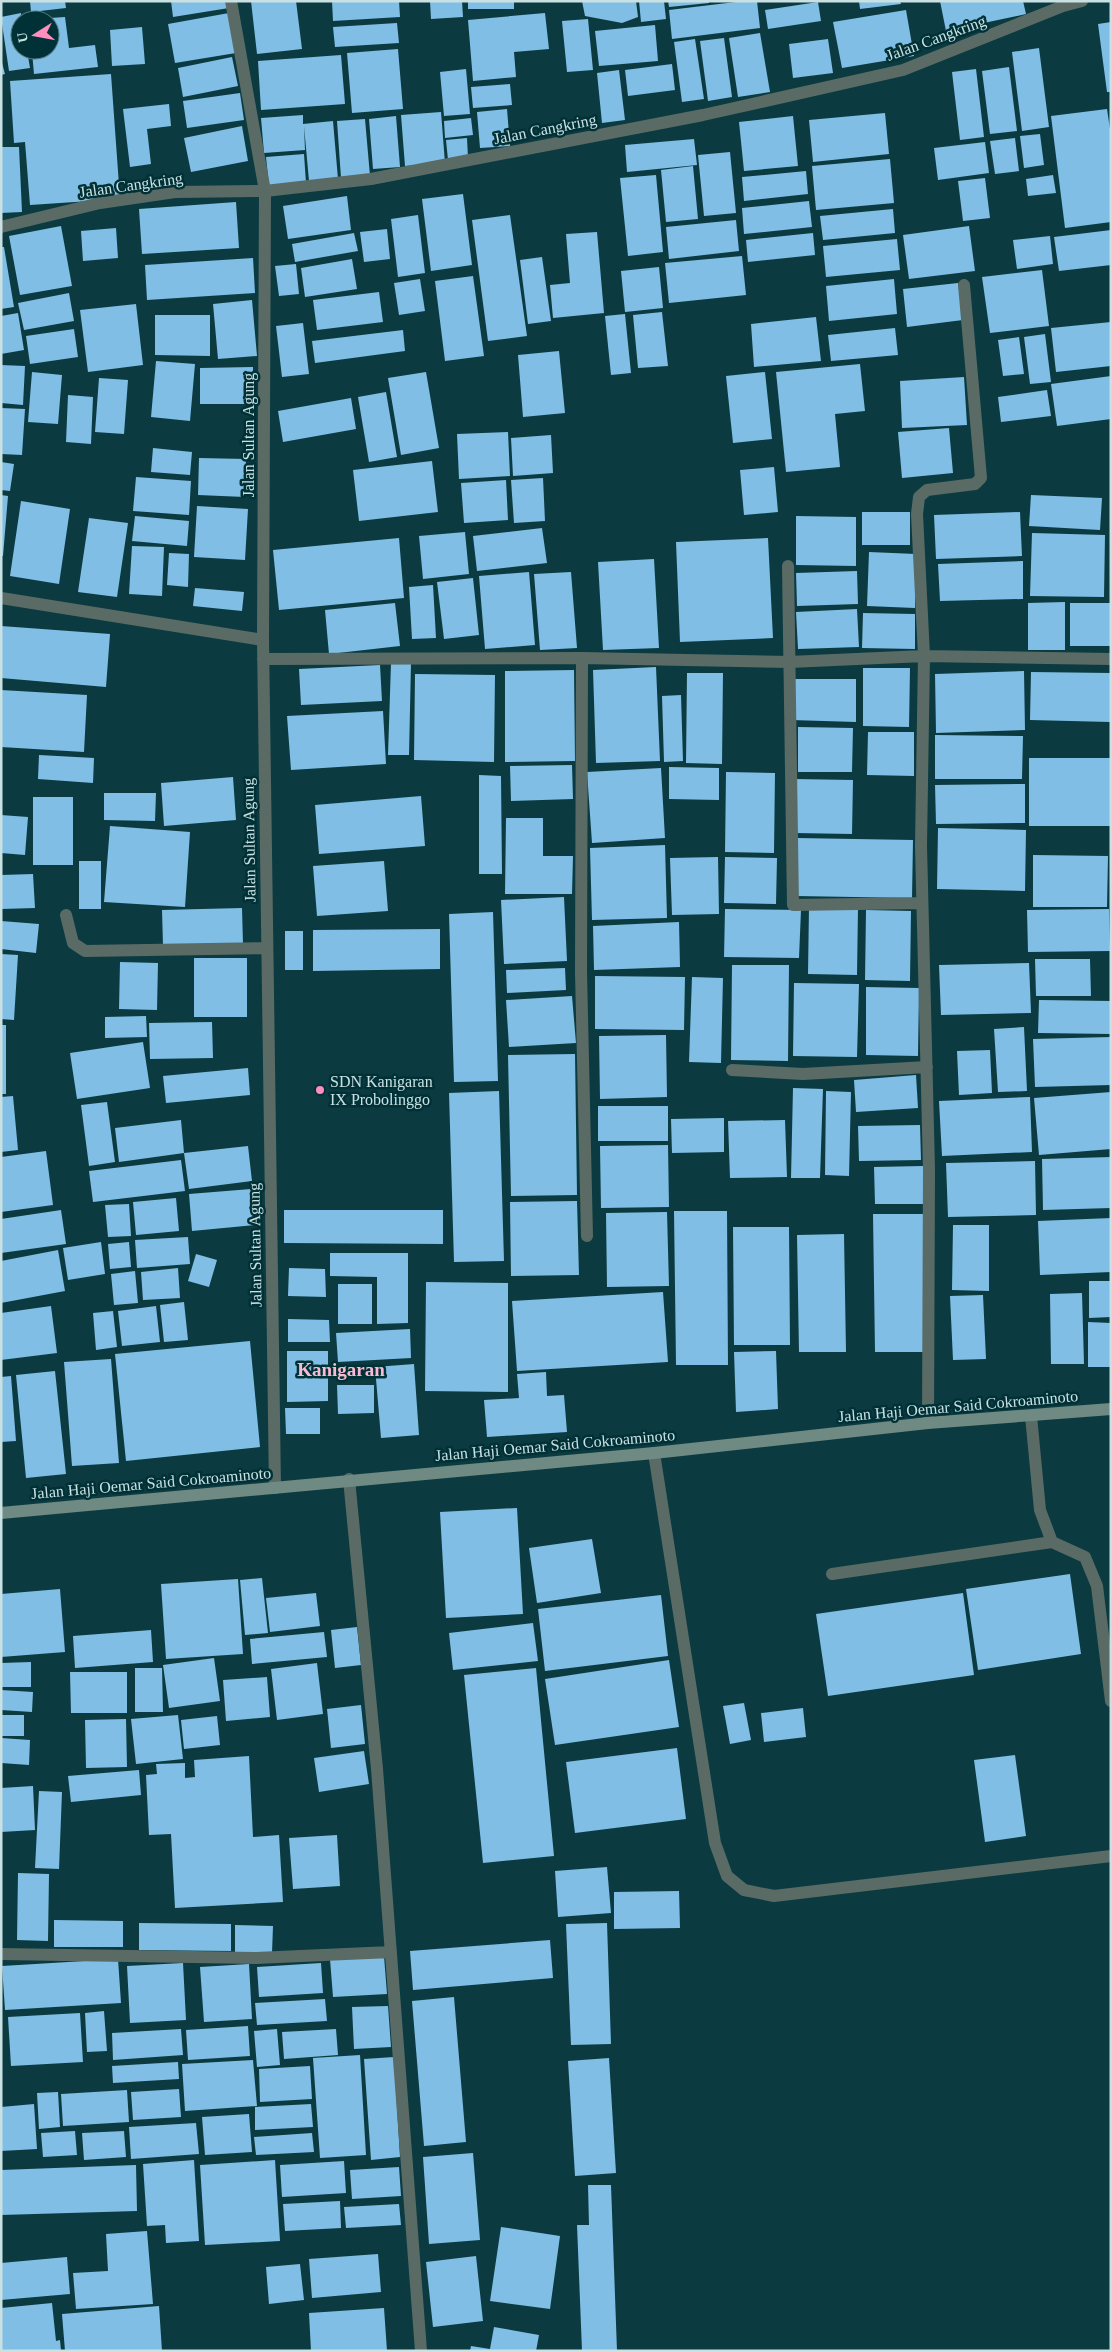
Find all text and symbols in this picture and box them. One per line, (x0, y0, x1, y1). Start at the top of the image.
north arrow (10, 10, 60, 60)
street label: Jalan Cangkring (884, 12, 988, 65)
text: U (14, 31, 31, 44)
street label: Jalan Cangkring (492, 111, 598, 148)
street label: Jalan Cangkring (78, 169, 184, 202)
street label: Jalan Sultan Agung (240, 373, 258, 497)
street label: Jalan Sultan Agung (239, 778, 260, 902)
place label: SDN Kanigaran IX Probolinggo (330, 1073, 433, 1109)
marker: SDN Kanigaran IX Probolinggo (314, 1084, 326, 1096)
street label: Jalan Sultan Agung (245, 1183, 266, 1307)
district label: Kanigaran (297, 1359, 385, 1380)
street label: Jalan Haji Oemar Said Cokroaminoto (837, 1387, 1079, 1426)
street label: Jalan Haji Oemar Said Cokroaminoto (434, 1426, 676, 1465)
street label: Jalan Haji Oemar Said Cokroaminoto (30, 1464, 272, 1503)

